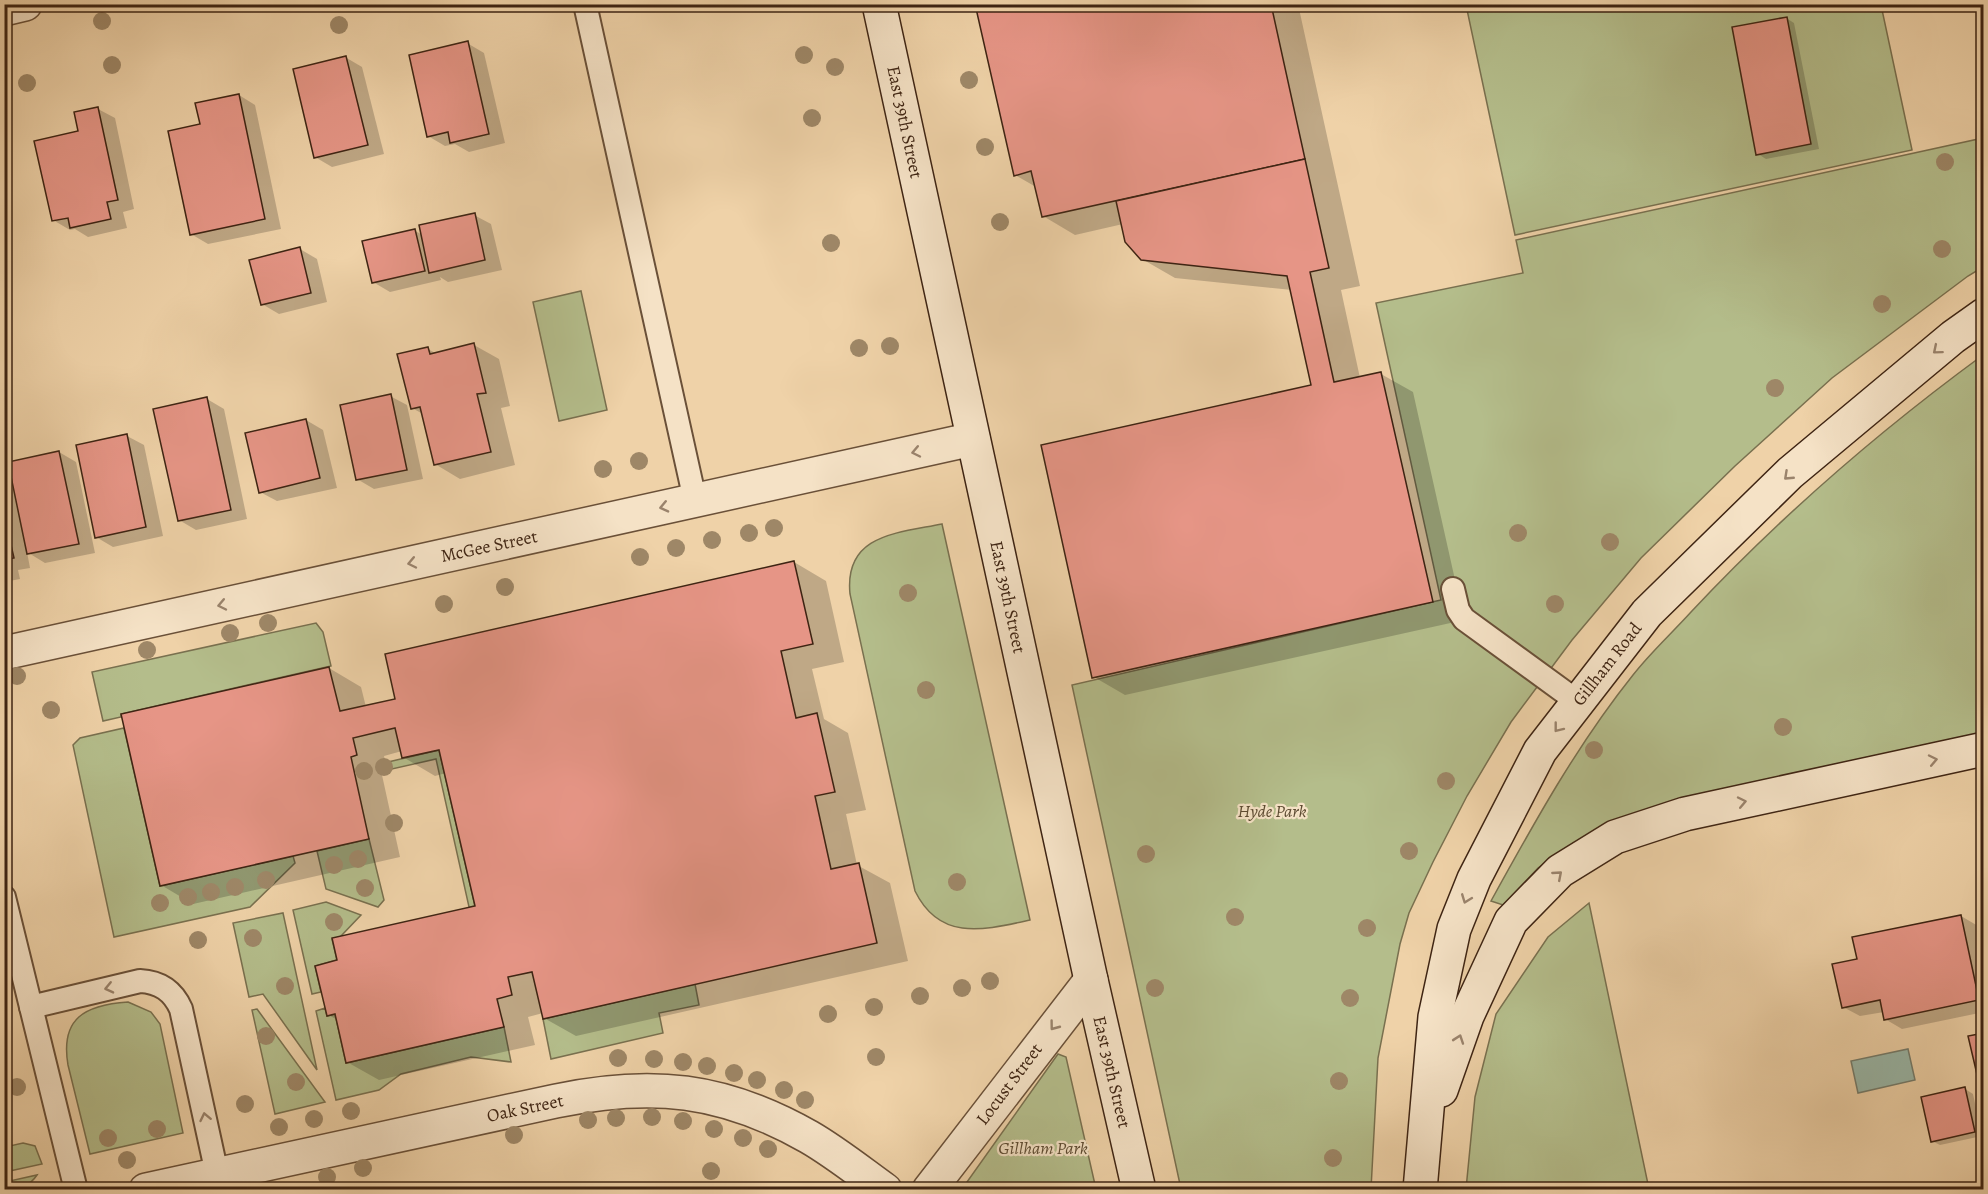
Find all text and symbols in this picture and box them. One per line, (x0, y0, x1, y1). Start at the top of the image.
street label: East 39th Street (881, 64, 929, 181)
one-way arrow (1933, 343, 1944, 354)
one-way arrow (911, 444, 921, 457)
one-way arrow (1784, 469, 1794, 480)
one-way arrow (659, 500, 669, 513)
street label: McGee Street (439, 524, 540, 568)
street label: East 39th Street (984, 539, 1032, 656)
one-way arrow (408, 556, 418, 569)
one-way arrow (217, 598, 227, 611)
street label: Gillham Road (1567, 617, 1647, 711)
one-way arrow (1554, 721, 1565, 732)
one-way arrow (1928, 755, 1938, 768)
one-way arrow (1737, 796, 1747, 809)
park label: Hyde Park (1237, 799, 1307, 823)
one-way arrow (1551, 871, 1562, 882)
one-way arrow (1461, 893, 1473, 904)
one-way arrow (105, 981, 115, 994)
street label: East 39th Street (1087, 1014, 1137, 1131)
one-way arrow (1050, 1019, 1061, 1030)
one-way arrow (1451, 1034, 1464, 1045)
street label: Locust Street (970, 1038, 1048, 1130)
street label: Oak Street (485, 1088, 566, 1128)
one-way arrow (199, 1112, 212, 1122)
park label: Gillham Park (998, 1136, 1088, 1160)

